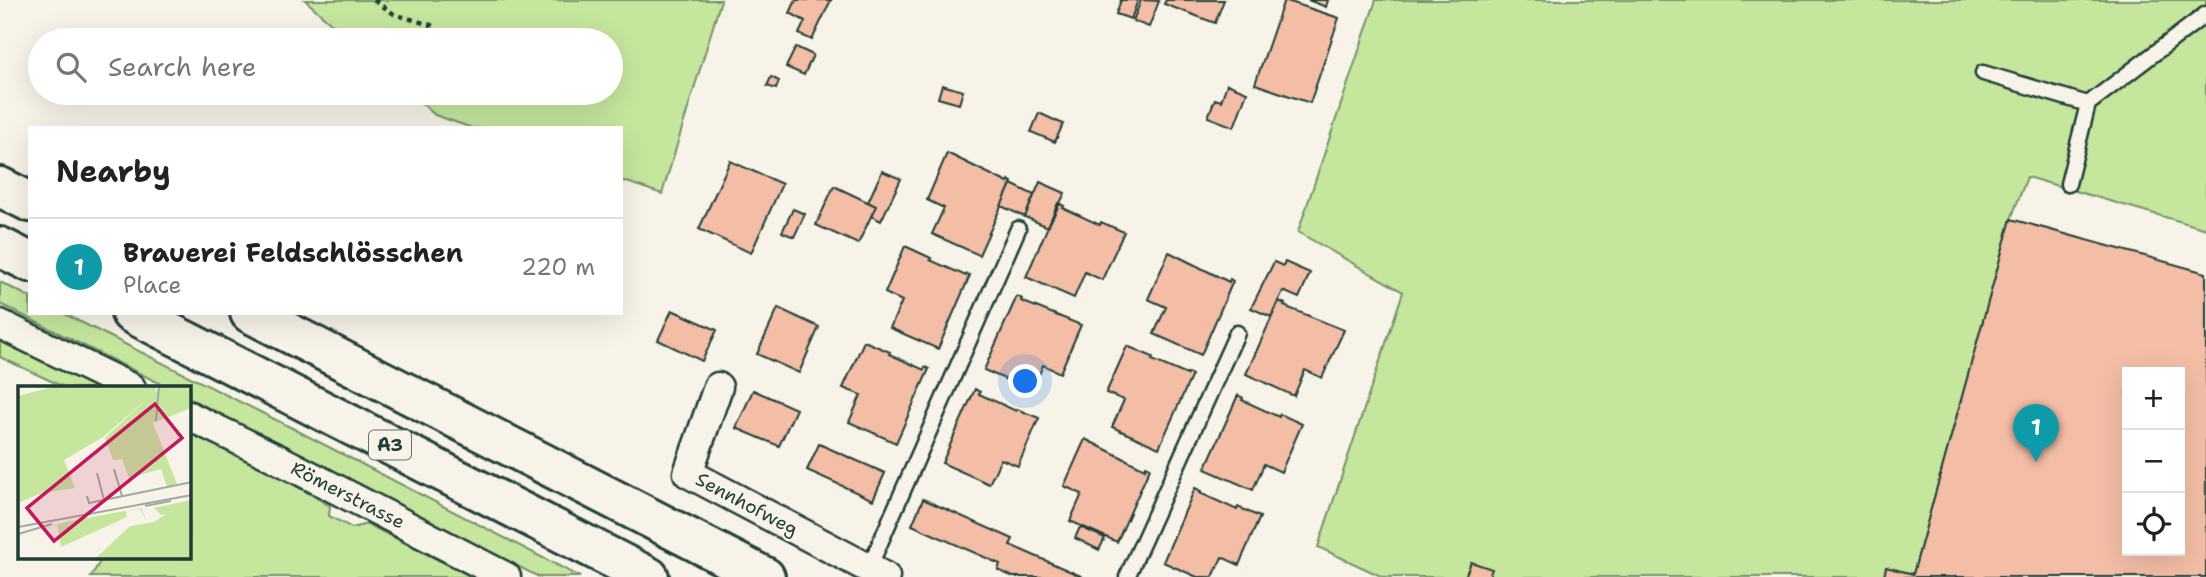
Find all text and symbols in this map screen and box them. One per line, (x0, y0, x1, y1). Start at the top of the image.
search box (28, 28, 623, 105)
icon: search (52, 48, 90, 86)
text: Search here (108, 49, 257, 84)
text: Nearby (56, 151, 171, 192)
text: Brauerei Feldschlösschen (123, 235, 463, 270)
text: 1 (74, 252, 84, 282)
text: 220 m (521, 252, 595, 282)
text: Place (123, 270, 182, 300)
your location (1008, 364, 1042, 398)
map controls (2122, 367, 2185, 556)
button: + (2122, 367, 2185, 430)
inset map (18, 386, 191, 560)
pin: 1 (2013, 404, 2059, 462)
road number: A3 (369, 430, 411, 460)
button: − (2122, 430, 2185, 493)
street label: Römerstrasse (287, 456, 409, 534)
street label: Sennhofweg (691, 467, 803, 541)
button: locate (2122, 493, 2185, 556)

